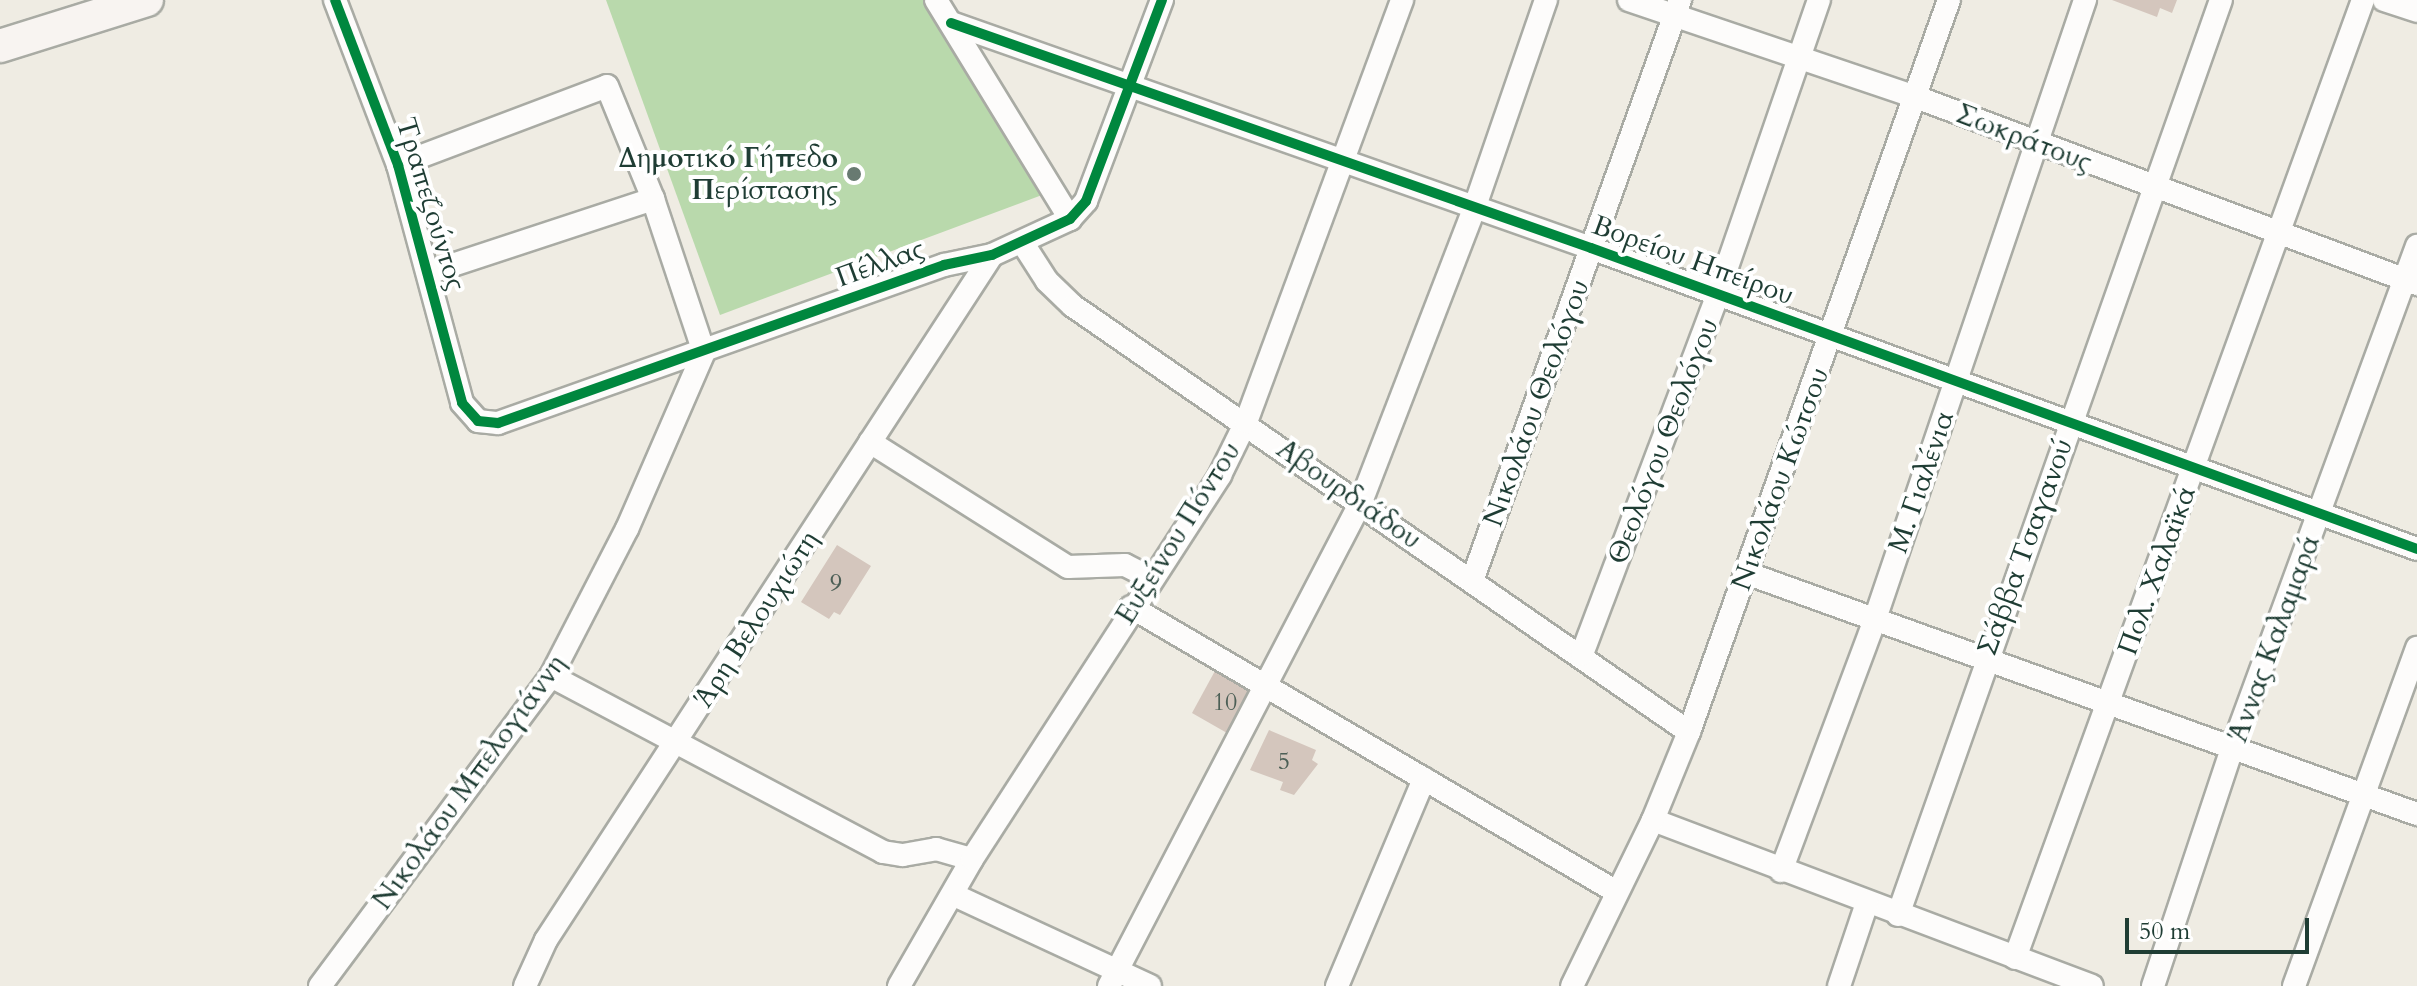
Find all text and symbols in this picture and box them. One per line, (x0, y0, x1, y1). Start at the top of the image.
street label: Σωκράτους (1951, 97, 2097, 179)
street label: Τραπεζούντος (389, 113, 473, 295)
place label: Δημοτικό Γήπεδο Περίστασης (619, 141, 838, 207)
marker: Δημοτικό Γήπεδο Περίστασης (845, 165, 863, 183)
street label: Βορείου Ηπείρου (1588, 208, 1798, 312)
street label: Πέλλας (831, 232, 929, 294)
street label: Νικολάου Θεολόγου (1476, 275, 1596, 531)
street label: Θεολόγου Θεολόγου (1601, 313, 1725, 569)
street label: Νικολάου Κώτσου (1724, 363, 1836, 595)
street label: Μ. Γιαλένια (1881, 407, 1961, 557)
street label: Αβουρδιάδου (1270, 432, 1428, 556)
street label: Σάββα Τσαγανού (1970, 434, 2080, 660)
street label: Ευξείνου Πόντου (1108, 436, 1248, 630)
street label: Πολ. Χαλαϊκά (2111, 480, 2203, 660)
street label: Άρη Βελουχιώτη (687, 525, 825, 713)
street label: Άννας Καλαμαρά (2221, 529, 2327, 747)
house number: 9 (830, 570, 842, 598)
street label: Νικολάου Μπελογιάννη (365, 648, 573, 916)
house number: 10 (1213, 689, 1237, 717)
house number: 5 (1278, 748, 1290, 776)
scale bar (2129, 902, 2313, 952)
text: 50 m (2139, 915, 2190, 948)

